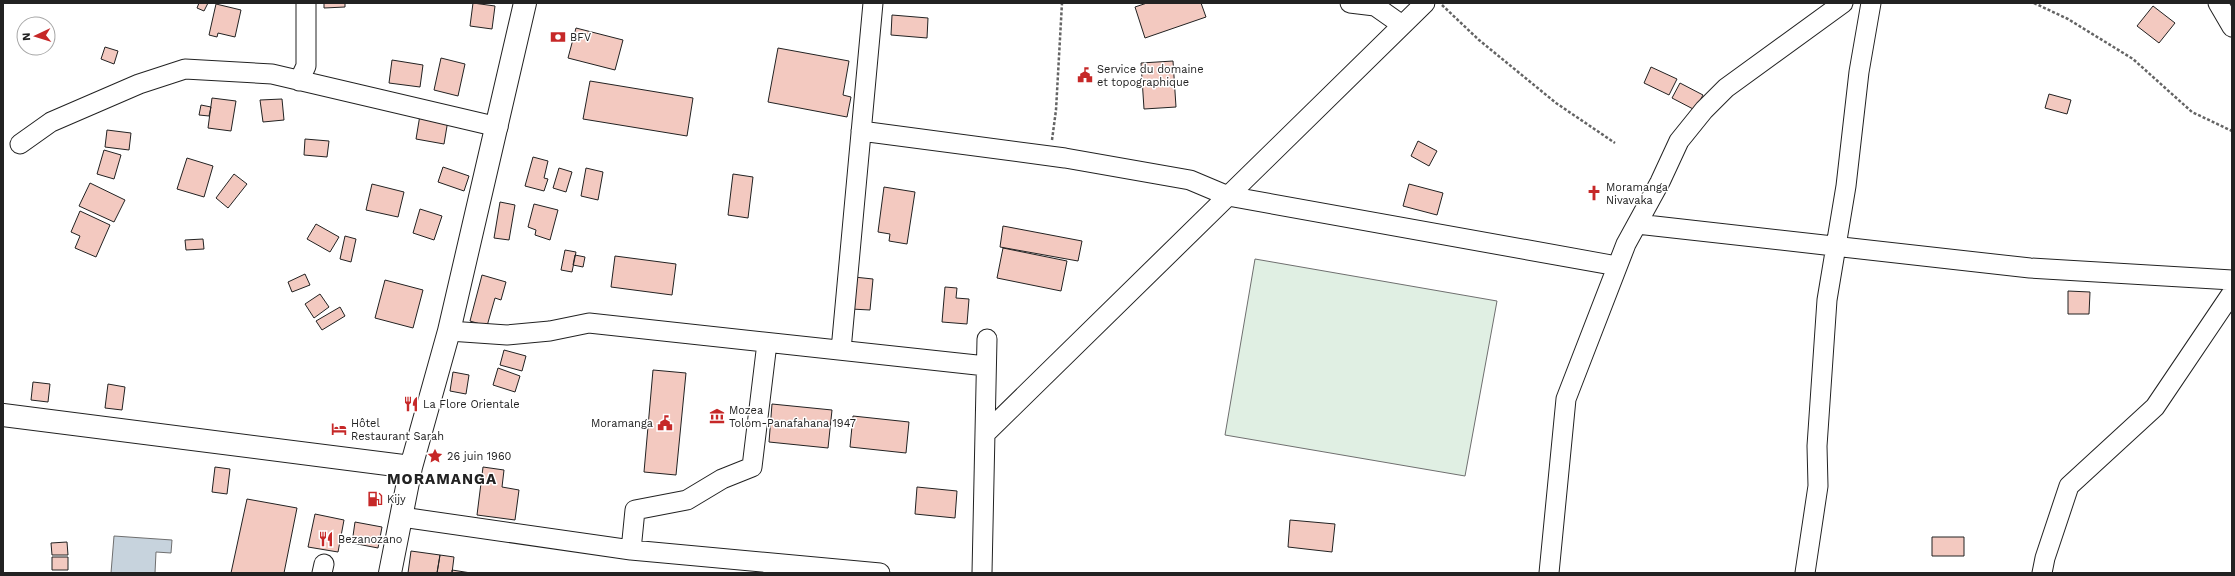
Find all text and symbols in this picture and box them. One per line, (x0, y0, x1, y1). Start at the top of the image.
north arrow (16, 16, 56, 56)
bank icon: BFV (549, 28, 567, 46)
place label: BFV (570, 31, 591, 44)
text: N (20, 32, 33, 41)
place label: Service du domaine et topographique (1097, 63, 1204, 89)
public building icon: Service du domaine et topographique (1076, 66, 1094, 84)
place label: Moramanga Nivavaka (1606, 181, 1668, 207)
church icon: Moramanga Nivavaka (1585, 184, 1603, 202)
restaurant icon: La Flore Orientale (402, 395, 420, 413)
place label: La Flore Orientale (423, 398, 520, 411)
place label: Mozea Tolom-Panafahana 1947 (729, 404, 856, 430)
museum icon: Mozea Tolom-Panafahana 1947 (708, 407, 726, 425)
public building icon: Moramanga (656, 414, 674, 432)
place label: Hôtel Restaurant Sarah (351, 417, 444, 443)
place label: Moramanga (591, 417, 653, 430)
hotel icon: Hôtel Restaurant Sarah (330, 420, 348, 438)
place icon: 26 juin 1960 (426, 447, 444, 465)
place label: 26 juin 1960 (447, 450, 512, 463)
district label: MORAMANGA (387, 470, 497, 488)
fuel station icon: Kijy (366, 490, 384, 508)
place label: Kijy (387, 493, 406, 506)
restaurant icon: Bezanozano (317, 530, 335, 548)
place label: Bezanozano (338, 533, 402, 546)

